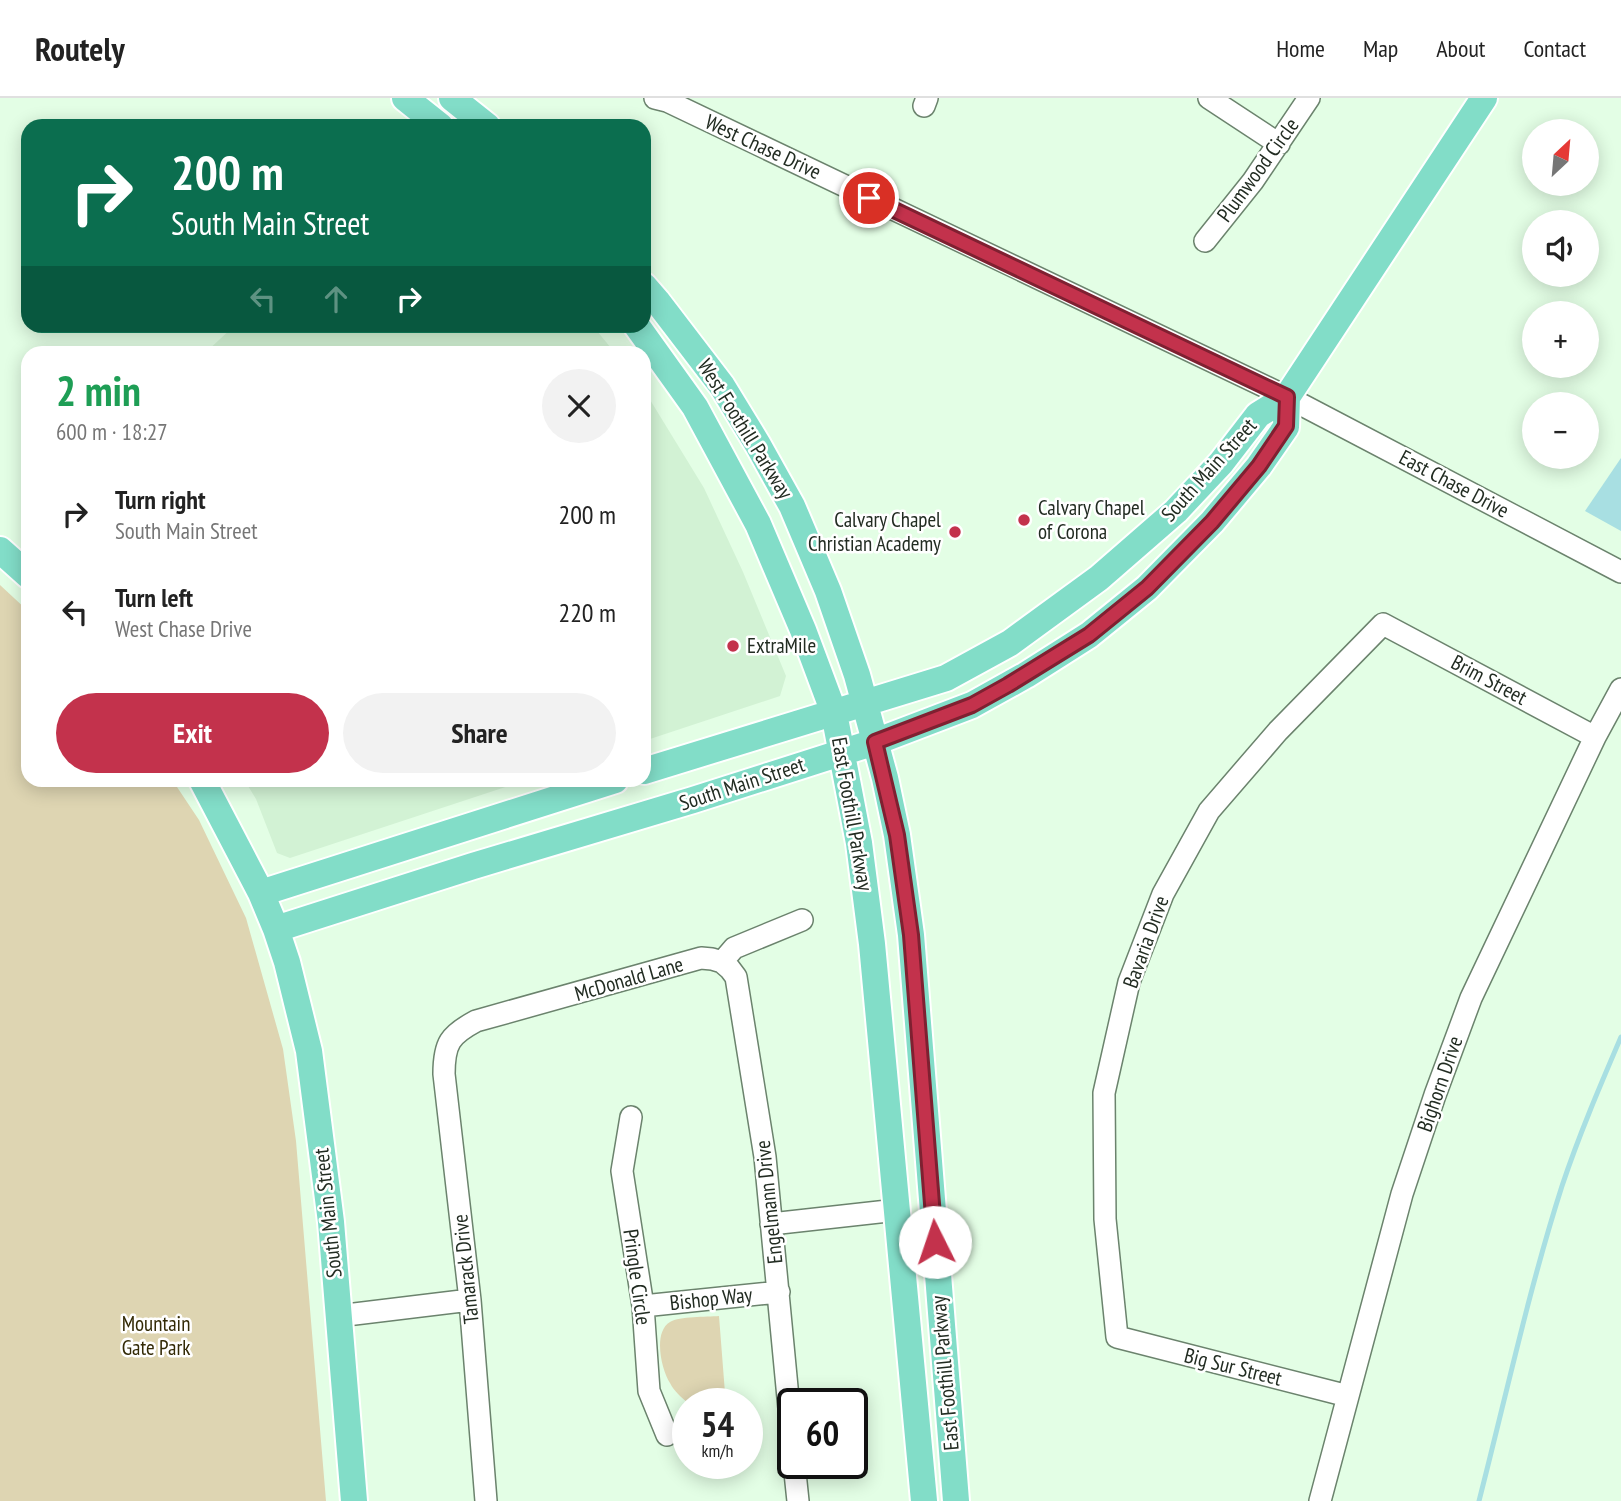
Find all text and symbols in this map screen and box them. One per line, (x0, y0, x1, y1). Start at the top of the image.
text: Routely (35, 27, 125, 70)
text: Home (1276, 33, 1325, 64)
text: Map (1363, 33, 1398, 64)
text: About (1436, 33, 1485, 64)
text: Contact (1523, 33, 1586, 64)
street label: West Chase Drive (701, 108, 826, 185)
street label: Plumwood Circle (1211, 112, 1304, 227)
north arrow (1522, 119, 1600, 196)
map controls (1522, 119, 1599, 469)
text: 200 m (171, 140, 284, 204)
icon: right (56, 147, 147, 238)
pin (839, 168, 899, 228)
icon: arrive (850, 179, 888, 217)
text: South Main Street (171, 202, 369, 244)
button: sound (1522, 210, 1599, 287)
icon: left (244, 280, 282, 318)
icon: ahead (317, 280, 355, 318)
icon: right (390, 280, 428, 318)
button: + (1522, 301, 1599, 378)
street label: West Foothill Parkway (692, 354, 799, 504)
text: 2 min (56, 363, 141, 418)
button: close (542, 369, 616, 443)
button: − (1522, 392, 1599, 469)
street label: South Main Street (1155, 412, 1262, 527)
text: 600 m · 18:27 (56, 417, 168, 446)
street label: East Chase Drive (1395, 443, 1514, 524)
text: Turn right (115, 483, 206, 516)
place label: Calvary Chapel of Corona (1038, 494, 1145, 545)
icon: right (56, 495, 94, 533)
text: 200 m (558, 498, 616, 531)
place label: Calvary Chapel Christian Academy (808, 506, 941, 557)
marker: Calvary Chapel of Corona (1016, 512, 1032, 528)
text: South Main Street (115, 516, 258, 545)
marker: Calvary Chapel Christian Academy (947, 524, 963, 540)
text: Turn left (115, 581, 193, 614)
icon: left (56, 593, 94, 631)
text: 220 m (558, 596, 616, 629)
text: West Chase Drive (115, 614, 252, 643)
place label: ExtraMile (747, 632, 816, 659)
marker: ExtraMile (725, 638, 741, 654)
street label: Brim Street (1447, 648, 1532, 711)
button: Exit (56, 693, 329, 773)
button: Share (343, 693, 616, 773)
street label: East Foothill Parkway (826, 735, 879, 893)
street label: South Main Street (676, 751, 808, 816)
street label: Bavaria Drive (1116, 892, 1175, 992)
street label: McDonald Lane (571, 950, 686, 1007)
street label: Bighorn Drive (1411, 1032, 1468, 1135)
street label: Engelmann Drive (749, 1139, 788, 1265)
street label: South Main Street (307, 1147, 348, 1279)
position arrow (898, 1205, 972, 1279)
street label: Tamarack Drive (446, 1213, 485, 1325)
street label: Pringle Circle (617, 1227, 658, 1327)
street label: Bishop Way (668, 1281, 754, 1316)
street label: East Foothill Parkway (924, 1294, 965, 1452)
park label: Mountain Gate Park (122, 1310, 190, 1361)
street label: Big Sur Street (1181, 1341, 1285, 1392)
speed limit sign: 60 (777, 1388, 868, 1479)
text: 54 (701, 1401, 734, 1447)
text: km/h (702, 1439, 733, 1462)

